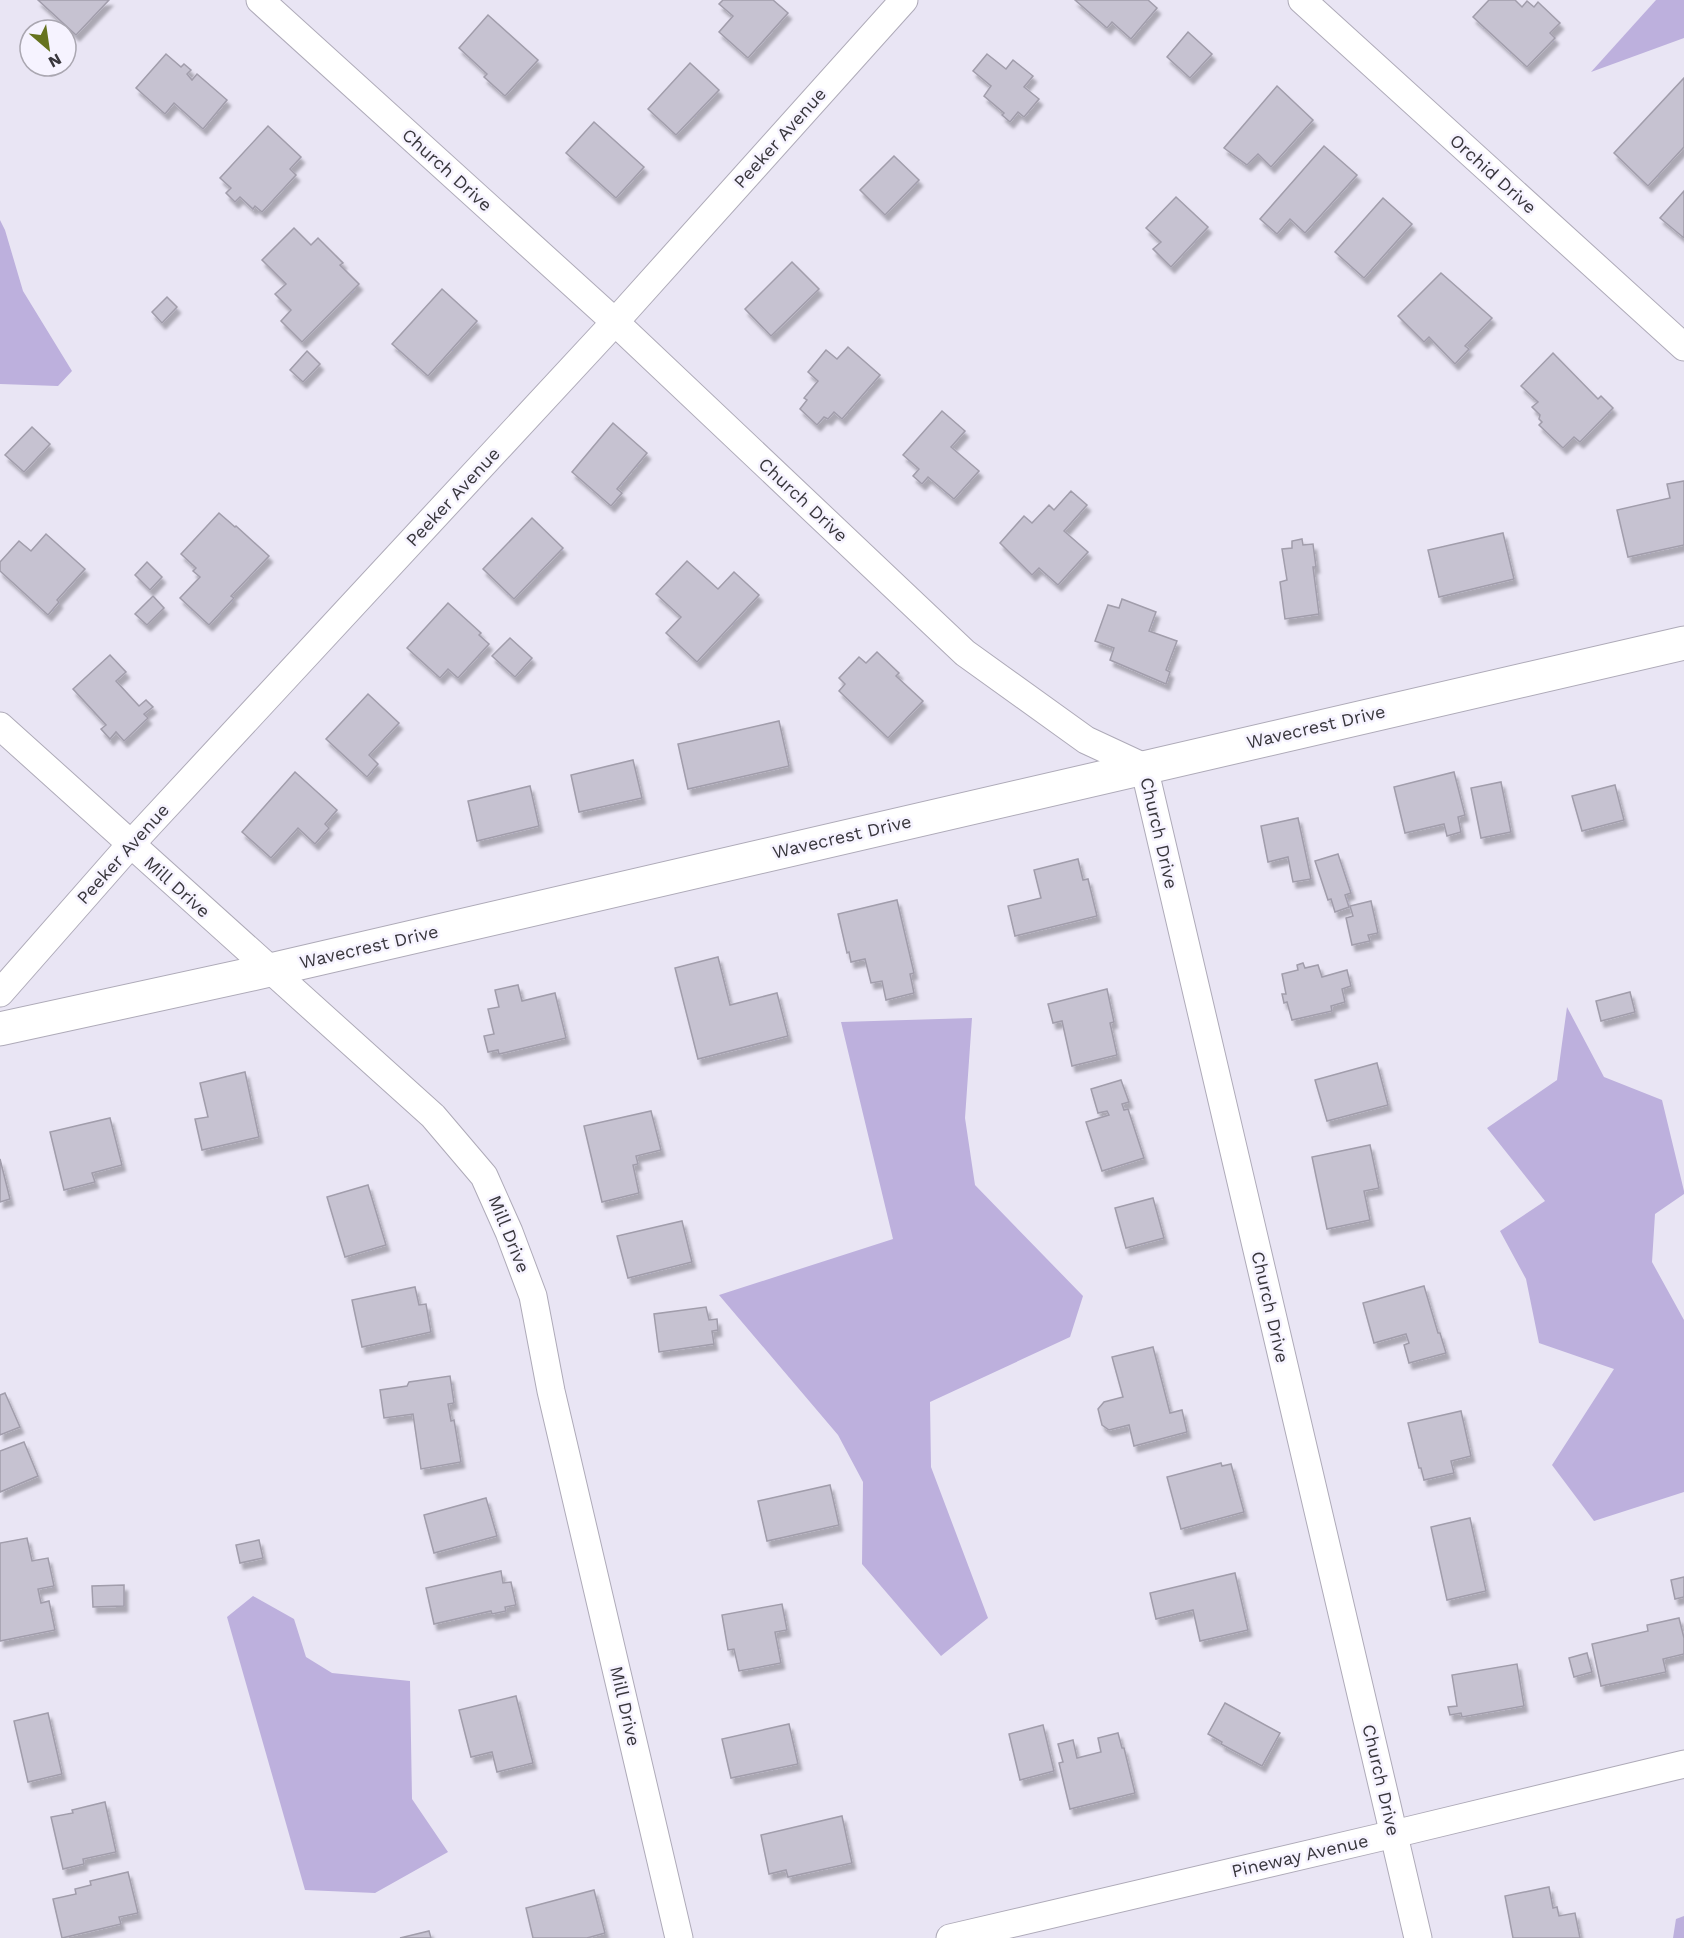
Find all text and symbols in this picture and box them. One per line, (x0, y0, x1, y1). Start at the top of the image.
north arrow (18, 18, 78, 78)
text: N (45, 49, 65, 72)
street label: Peeker Avenue (729, 83, 830, 192)
street label: Church Drive (398, 124, 497, 215)
street label: Orchid Drive (1446, 129, 1541, 218)
street label: Peeker Avenue (401, 443, 504, 551)
street label: Church Drive (755, 453, 852, 546)
street label: Wavecrest Drive (1245, 700, 1387, 753)
street label: Church Drive (1136, 775, 1183, 891)
street label: Peeker Avenue (72, 799, 173, 908)
street label: Wavecrest Drive (771, 810, 913, 863)
street label: Mill Drive (140, 852, 215, 922)
street label: Wavecrest Drive (298, 920, 440, 973)
street label: Mill Drive (484, 1192, 534, 1276)
street label: Church Drive (1247, 1249, 1294, 1365)
street label: Mill Drive (606, 1664, 645, 1748)
street label: Church Drive (1358, 1722, 1405, 1838)
street label: Pineway Avenue (1230, 1830, 1370, 1881)

